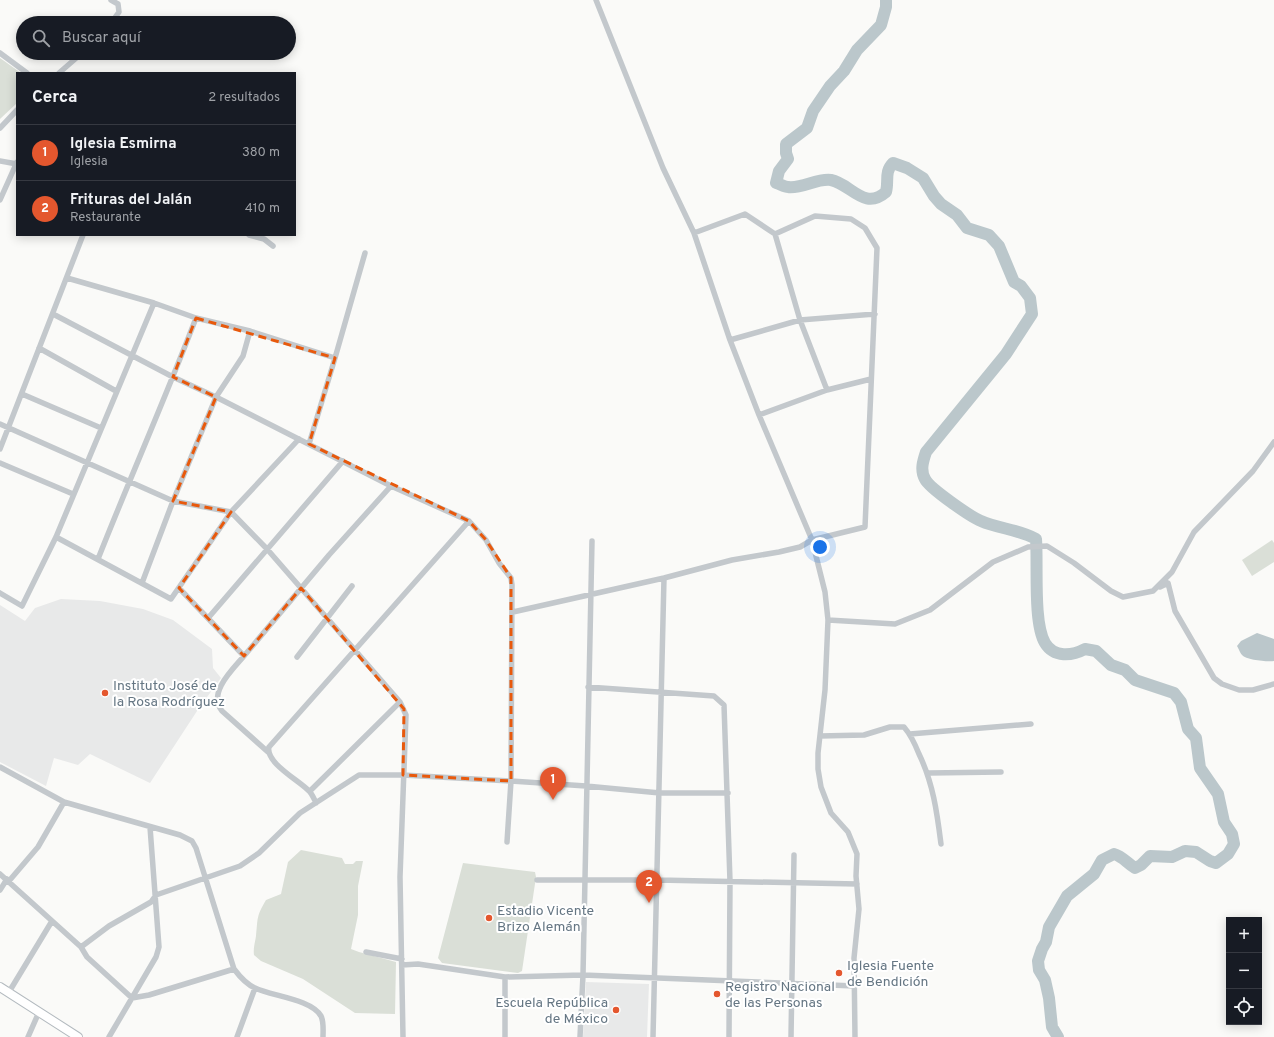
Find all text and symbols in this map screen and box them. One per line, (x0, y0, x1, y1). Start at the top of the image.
search box (16, 16, 296, 60)
icon: search (30, 27, 52, 49)
text: Buscar aquí (62, 29, 141, 48)
text: Cerca (32, 87, 78, 109)
text: 2 resultados (208, 90, 280, 106)
text: Iglesia Esmirna (70, 135, 177, 154)
text: 1 (42, 145, 48, 161)
text: 380 m (242, 145, 280, 161)
text: Iglesia (70, 154, 108, 170)
text: Frituras del Jalán (70, 191, 192, 210)
text: 2 (41, 201, 49, 217)
text: 410 m (245, 201, 280, 217)
text: Restaurante (70, 210, 141, 226)
your location (810, 537, 830, 557)
place label: Instituto José de la Rosa Rodríguez (113, 678, 225, 711)
marker: Instituto José de la Rosa Rodríguez (100, 688, 110, 698)
pin: 1 (540, 767, 566, 800)
pin: 2 (636, 870, 662, 903)
place label: Estadio Vicente Brizo Alemán (497, 903, 594, 936)
marker: Estadio Vicente Brizo Alemán (484, 913, 494, 923)
map controls (1226, 917, 1262, 1025)
button: + (1226, 917, 1262, 953)
button: − (1226, 953, 1262, 989)
place label: Iglesia Fuente de Bendición (847, 958, 934, 991)
marker: Iglesia Fuente de Bendición (834, 968, 844, 978)
place label: Registro Nacional de las Personas (725, 979, 835, 1012)
marker: Registro Nacional de las Personas (712, 989, 722, 999)
button: locate (1226, 989, 1262, 1025)
place label: Escuela República de México (495, 995, 608, 1028)
marker: Escuela República de México (611, 1005, 621, 1015)

